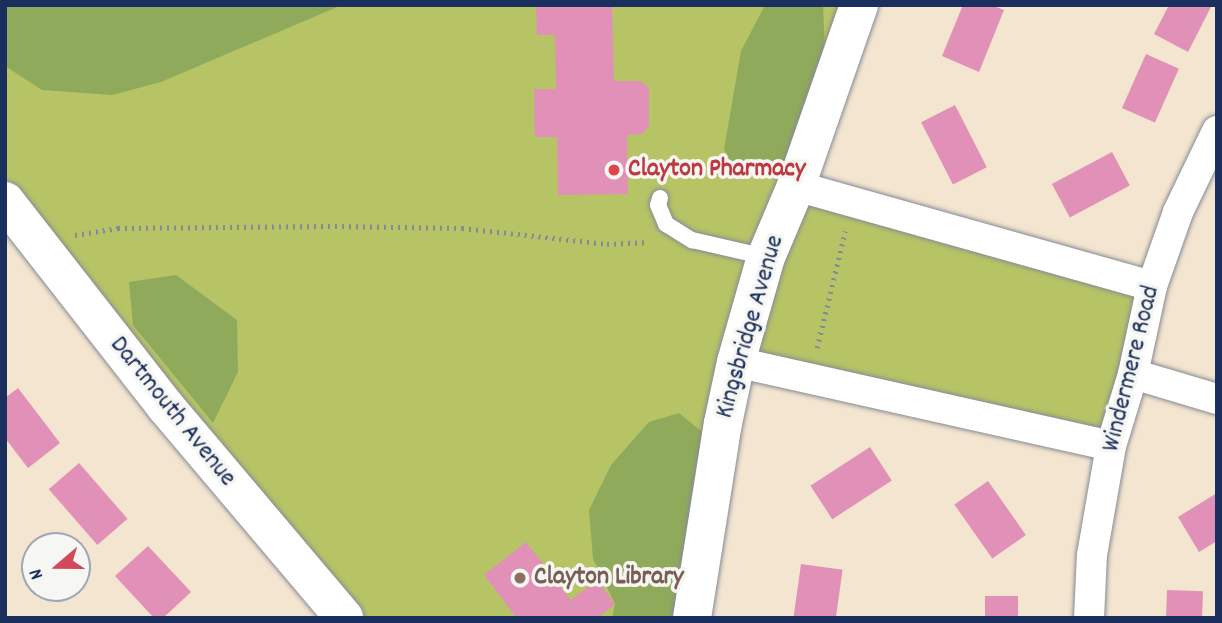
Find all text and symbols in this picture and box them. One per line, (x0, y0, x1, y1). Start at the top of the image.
place label: Clayton Pharmacy (628, 154, 805, 186)
marker: Clayton Pharmacy (606, 162, 622, 178)
street label: Kingsbridge Avenue (710, 232, 792, 422)
street label: Windermere Road (1096, 283, 1168, 455)
street label: Dartmouth Avenue (102, 331, 242, 493)
north arrow (21, 532, 91, 602)
place label: Clayton Library (534, 562, 684, 594)
text: N (23, 565, 52, 583)
marker: Clayton Library (512, 570, 528, 586)

